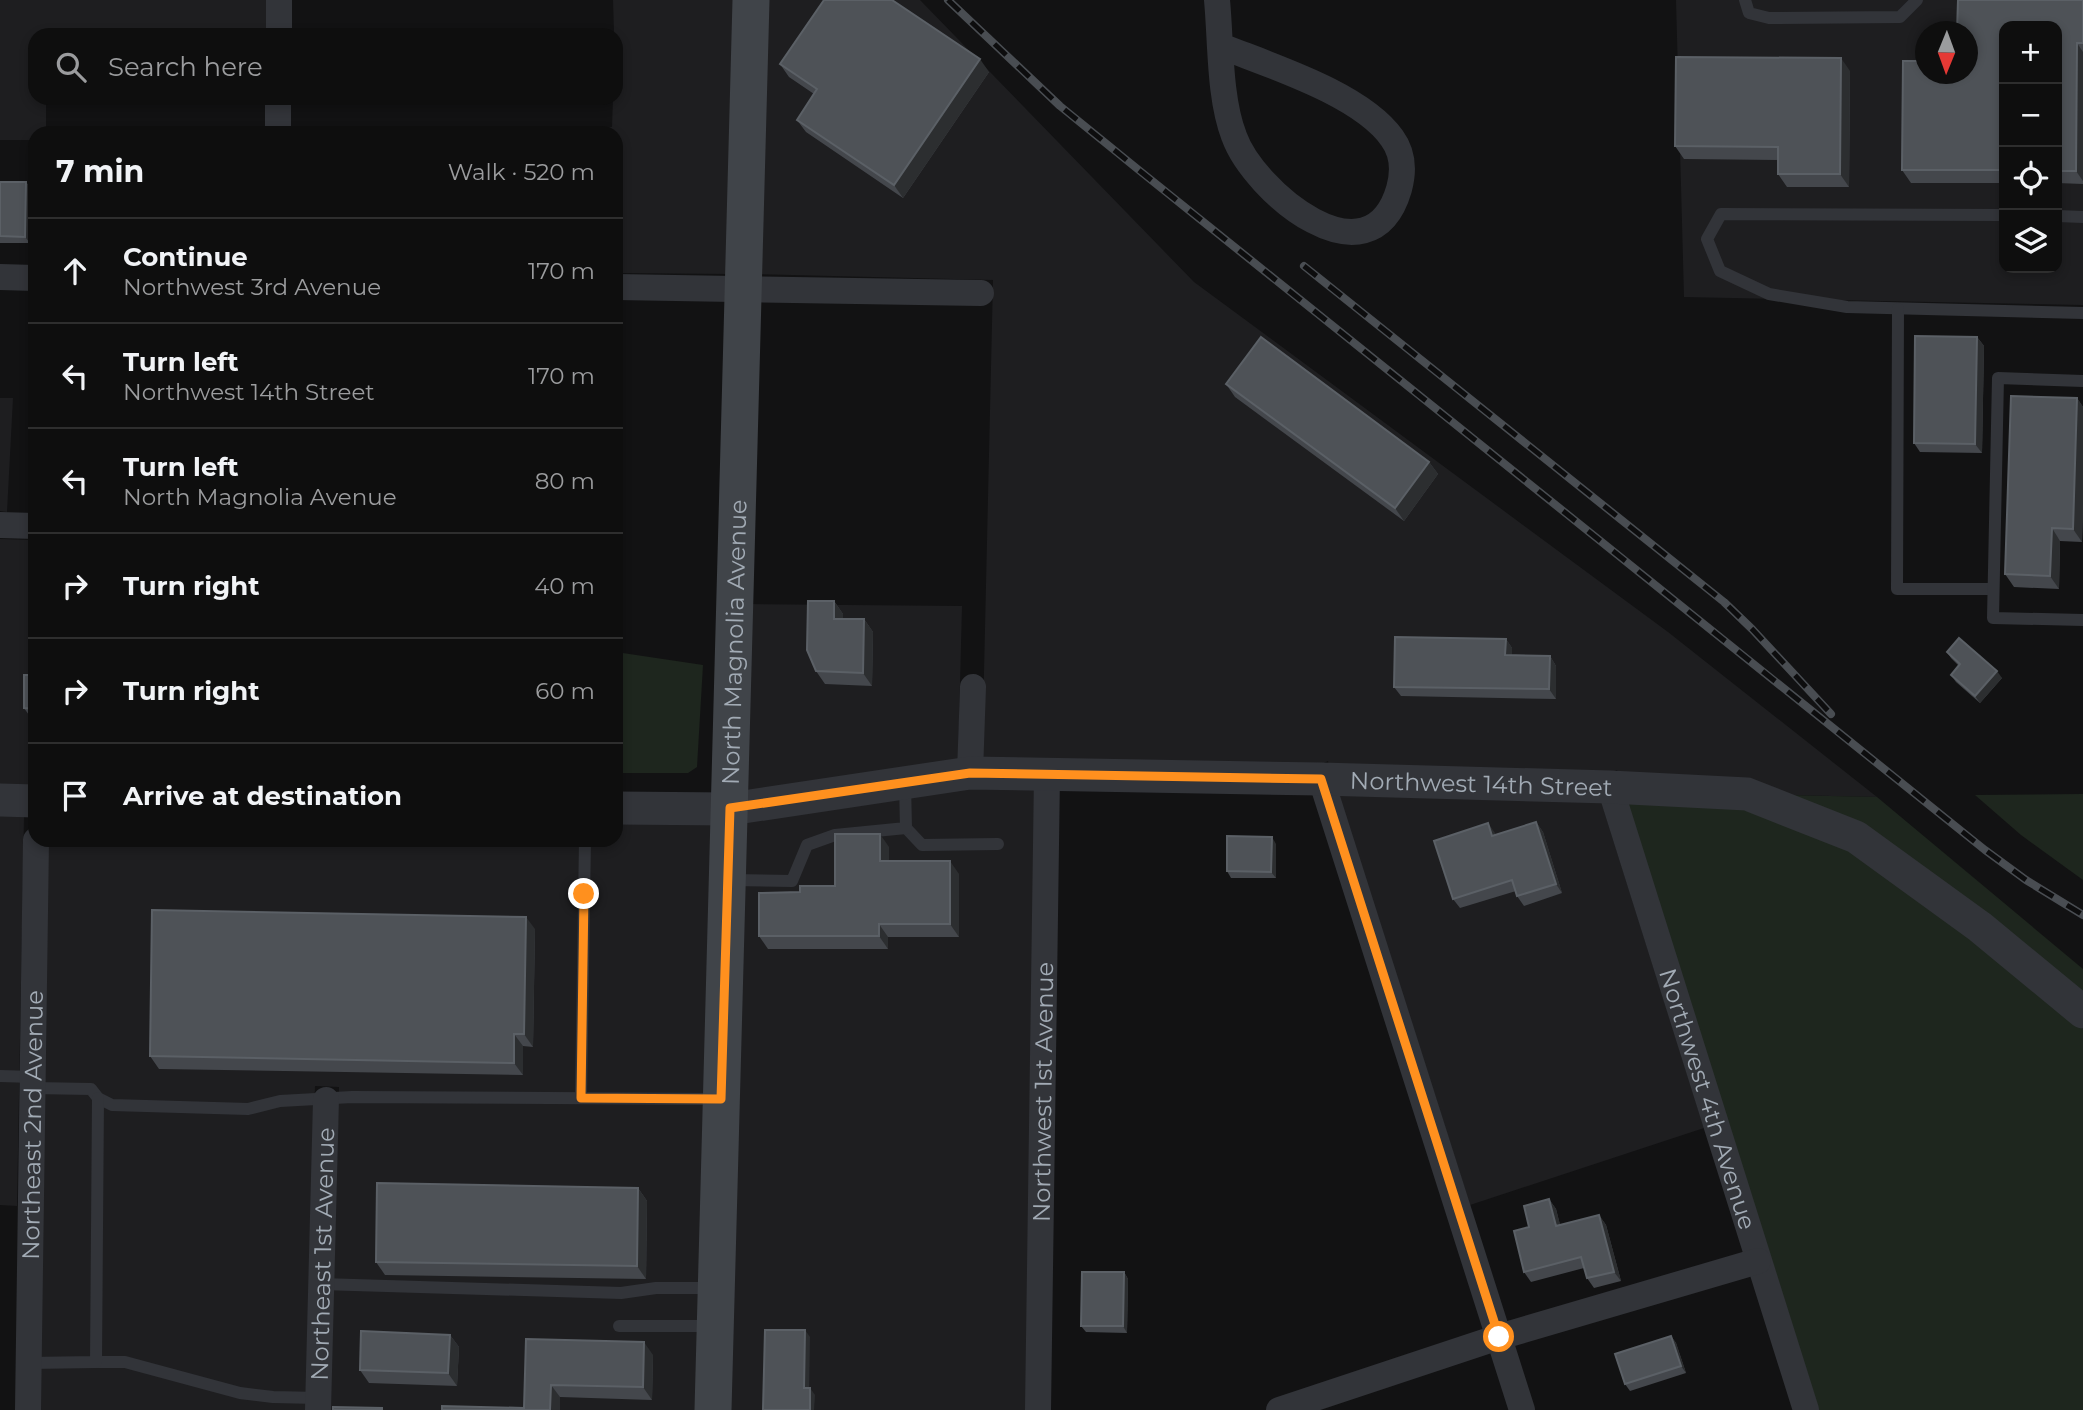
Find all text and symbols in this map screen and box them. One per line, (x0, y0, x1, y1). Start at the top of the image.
north arrow (1915, 21, 1978, 84)
map controls (1999, 21, 2062, 273)
button: + (1999, 21, 2062, 84)
search box (28, 28, 623, 105)
icon: search (52, 48, 90, 86)
text: Search here (108, 51, 263, 83)
button: − (1999, 84, 2062, 147)
button: locate (1999, 147, 2062, 210)
text: 7 min (56, 153, 144, 190)
text: Walk · 520 m (448, 158, 595, 186)
button: layers (1999, 210, 2062, 273)
text: Continue (123, 241, 248, 273)
icon: ahead (56, 252, 94, 290)
text: 170 m (528, 257, 595, 285)
text: Northwest 3rd Avenue (123, 273, 381, 301)
text: Turn left (123, 346, 239, 378)
icon: left (56, 357, 94, 395)
text: 170 m (528, 362, 595, 390)
text: Northwest 14th Street (123, 378, 375, 406)
text: Turn left (123, 451, 239, 483)
icon: left (56, 462, 94, 500)
text: 80 m (535, 467, 595, 495)
text: North Magnolia Avenue (123, 483, 397, 511)
street label: North Magnolia Avenue (715, 499, 752, 785)
icon: right (56, 567, 94, 605)
text: Turn right (123, 570, 259, 602)
text: 40 m (534, 572, 595, 600)
icon: right (56, 672, 94, 710)
text: Turn right (123, 675, 259, 707)
text: 60 m (535, 677, 595, 705)
street label: Northwest 14th Street (1349, 765, 1613, 802)
icon: arrive (56, 777, 94, 815)
text: Arrive at destination (123, 780, 402, 812)
route end (568, 878, 599, 909)
street label: Northwest 1st Avenue (1026, 962, 1059, 1222)
street label: Northwest 4th Avenue (1653, 965, 1763, 1233)
street label: Northeast 2nd Avenue (16, 990, 48, 1260)
street label: Northeast 1st Avenue (304, 1127, 340, 1381)
route start (1483, 1321, 1514, 1352)

